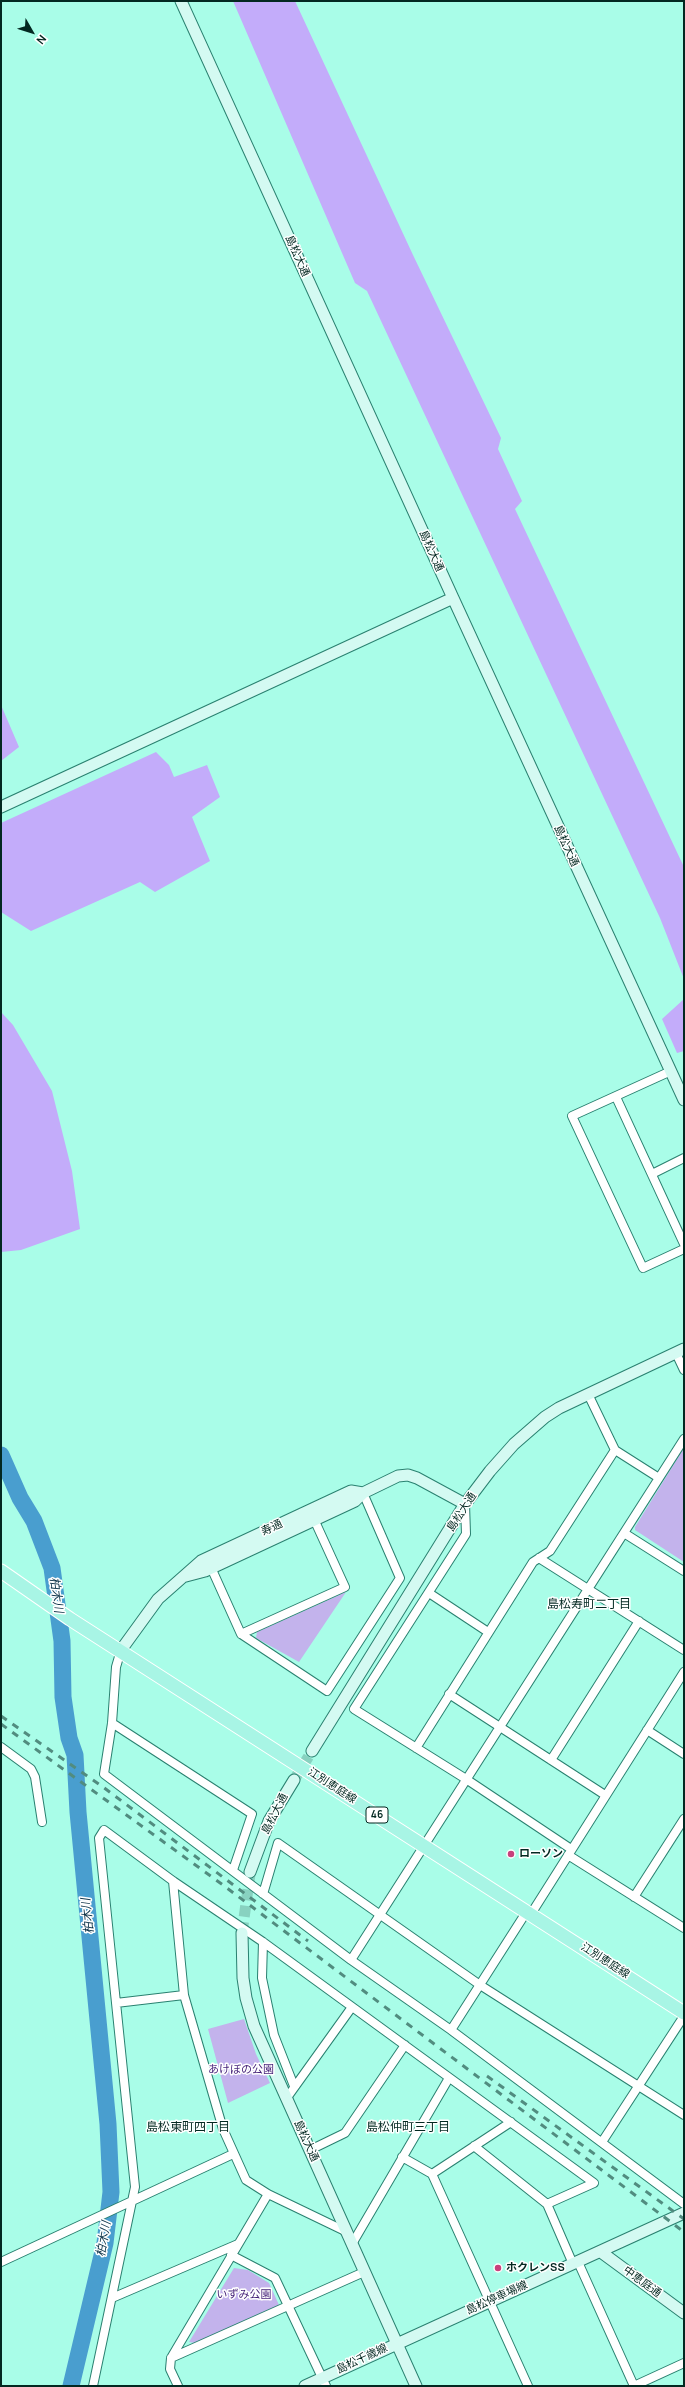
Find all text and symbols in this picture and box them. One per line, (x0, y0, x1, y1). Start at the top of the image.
north arrow (12, 12, 52, 52)
text: N (33, 32, 50, 48)
street label: 島松大通 (282, 233, 312, 279)
street label: 島松大通 (416, 528, 446, 574)
street label: 島松大通 (551, 823, 581, 869)
street label: 島松大通 (444, 1490, 480, 1534)
street label: 寿通 (259, 1517, 285, 1539)
water label: 柏木川 (46, 1576, 66, 1614)
district label: 島松寿町二丁目 (547, 1598, 631, 1612)
street label: 江別恵庭線 (305, 1765, 359, 1807)
street label: 島松大通 (259, 1791, 291, 1837)
road number: 46 (366, 1807, 388, 1823)
place label: ローソン (519, 1847, 563, 1861)
marker: ローソン (506, 1849, 516, 1859)
water label: 柏木川 (79, 1897, 97, 1935)
street label: 江別恵庭線 (578, 1940, 632, 1982)
park label: あけぼの公園 (208, 2063, 274, 2077)
street label: 島松大通 (291, 2118, 321, 2164)
district label: 島松東町四丁目 (146, 2121, 230, 2135)
district label: 島松仲町三丁目 (366, 2121, 450, 2135)
water label: 柏木川 (94, 2220, 114, 2258)
place label: ホクレンSS (506, 2261, 565, 2275)
marker: ホクレンSS (493, 2263, 503, 2273)
street label: 中恵庭通 (620, 2264, 664, 2300)
street label: 島松停車場線 (464, 2279, 530, 2317)
park label: いずみ公園 (217, 2288, 271, 2302)
street label: 島松千歳線 (334, 2341, 390, 2377)

